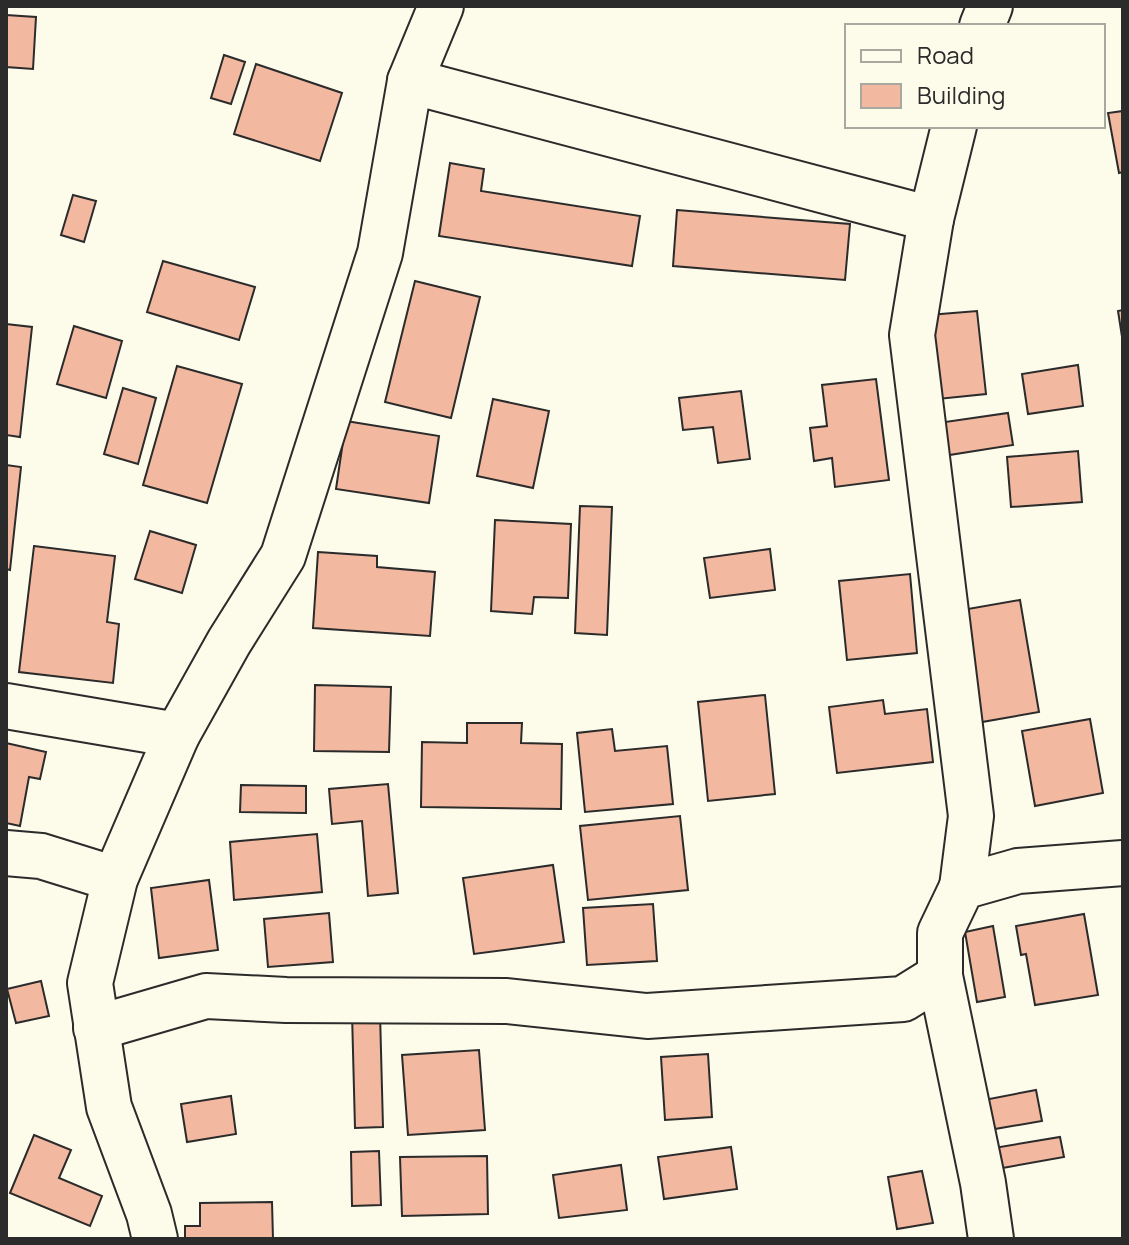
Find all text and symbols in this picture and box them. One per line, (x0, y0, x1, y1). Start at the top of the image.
legend (845, 24, 1105, 128)
text: Road (917, 38, 974, 71)
text: Building (917, 78, 1005, 111)

